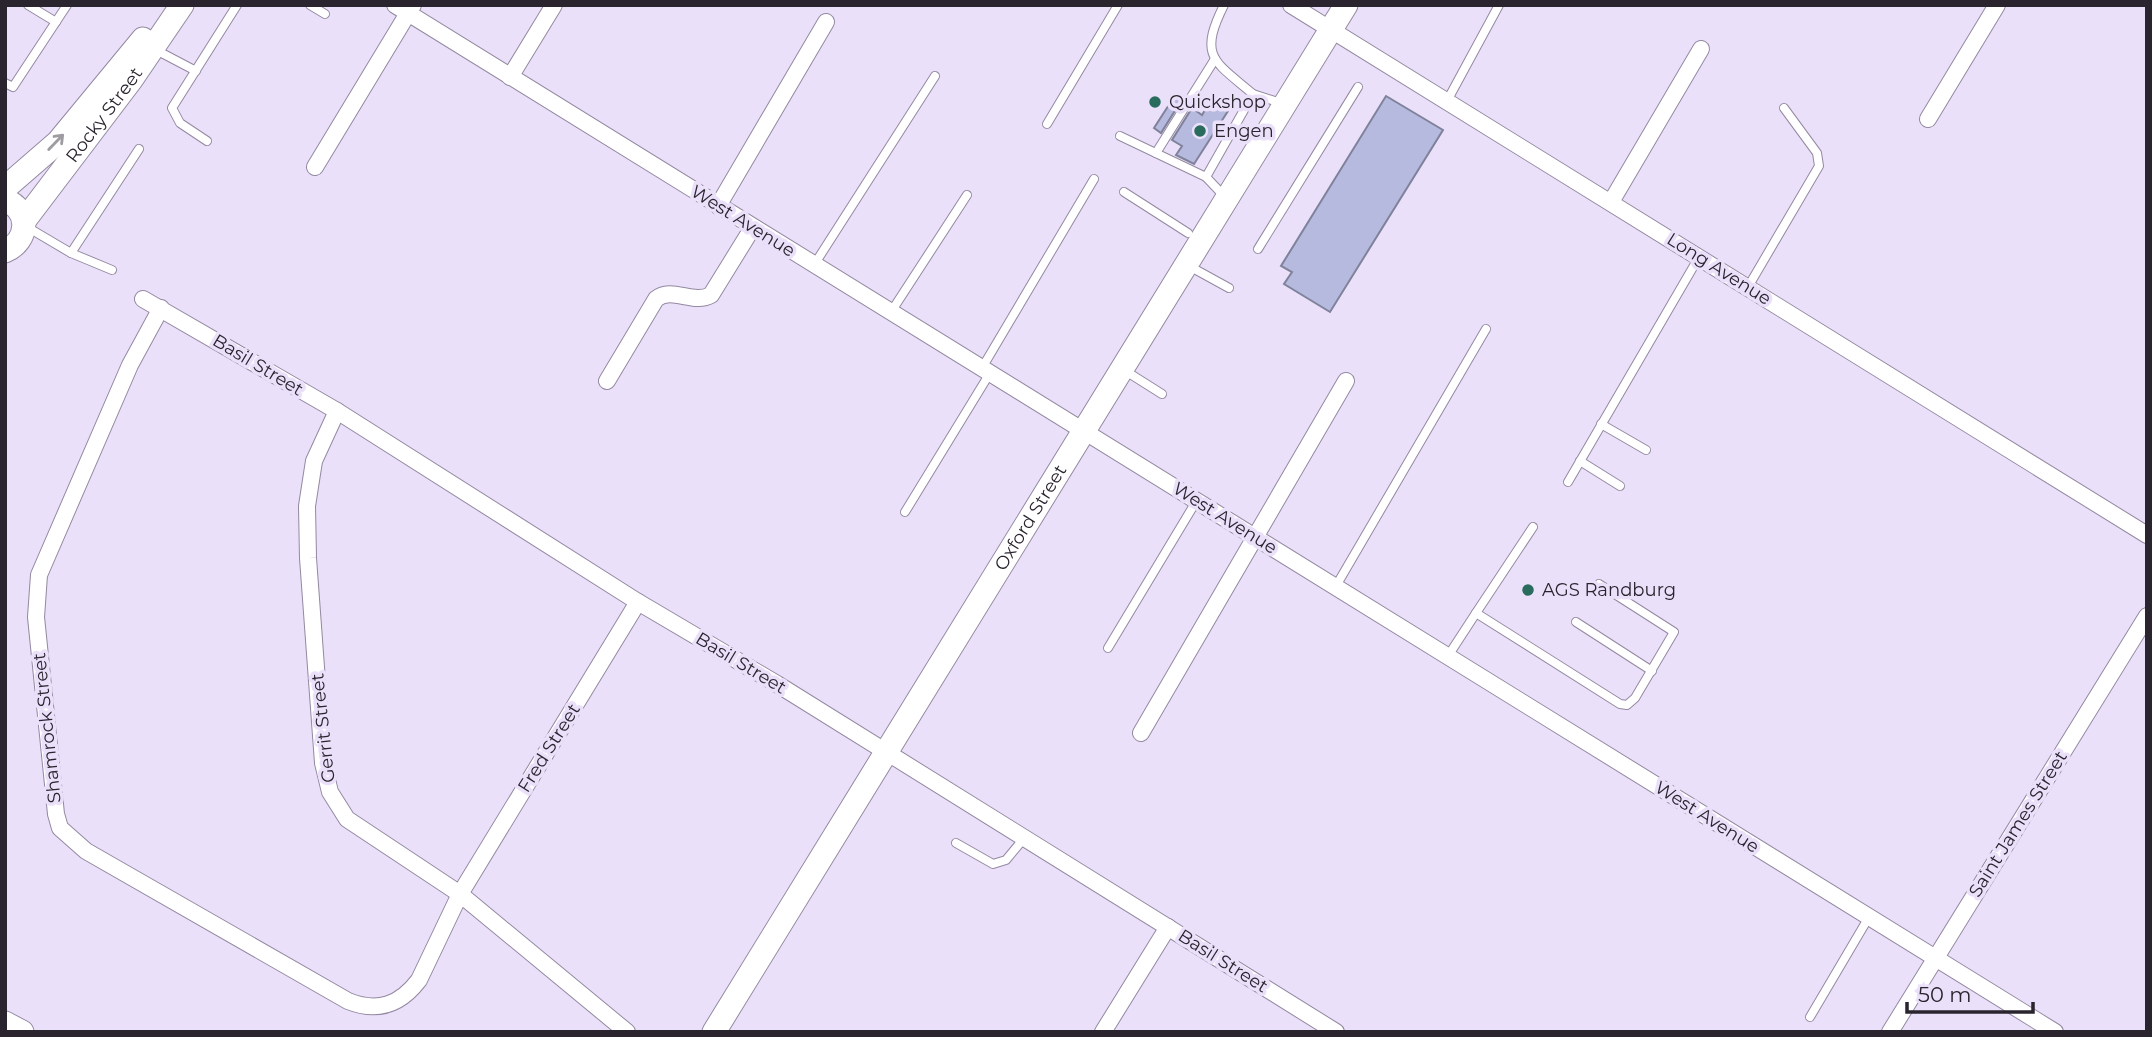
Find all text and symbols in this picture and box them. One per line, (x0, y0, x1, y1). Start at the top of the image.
street label: Rocky Street (61, 63, 147, 167)
place label: Quickshop (1169, 91, 1266, 113)
marker: Quickshop (1147, 94, 1163, 110)
place label: Engen (1214, 120, 1274, 142)
marker: Engen (1192, 123, 1208, 139)
one-way arrow (48, 134, 65, 151)
street label: West Avenue (687, 180, 799, 262)
street label: Long Avenue (1663, 228, 1775, 310)
street label: Basil Street (209, 329, 307, 401)
street label: Oxford Street (990, 461, 1071, 575)
street label: West Avenue (1169, 477, 1281, 559)
place label: AGS Randburg (1542, 579, 1676, 601)
marker: AGS Randburg (1520, 582, 1536, 598)
street label: Basil Street (692, 627, 790, 699)
street label: Shamrock Street (28, 652, 66, 804)
street label: Gerrit Street (306, 672, 340, 784)
street label: Fred Street (513, 700, 585, 796)
street label: Saint James Street (1964, 747, 2072, 901)
street label: West Avenue (1651, 776, 1763, 858)
street label: Basil Street (1174, 925, 1272, 997)
scale bar (1907, 970, 2033, 1014)
text: 50 m (1918, 982, 1972, 1007)

